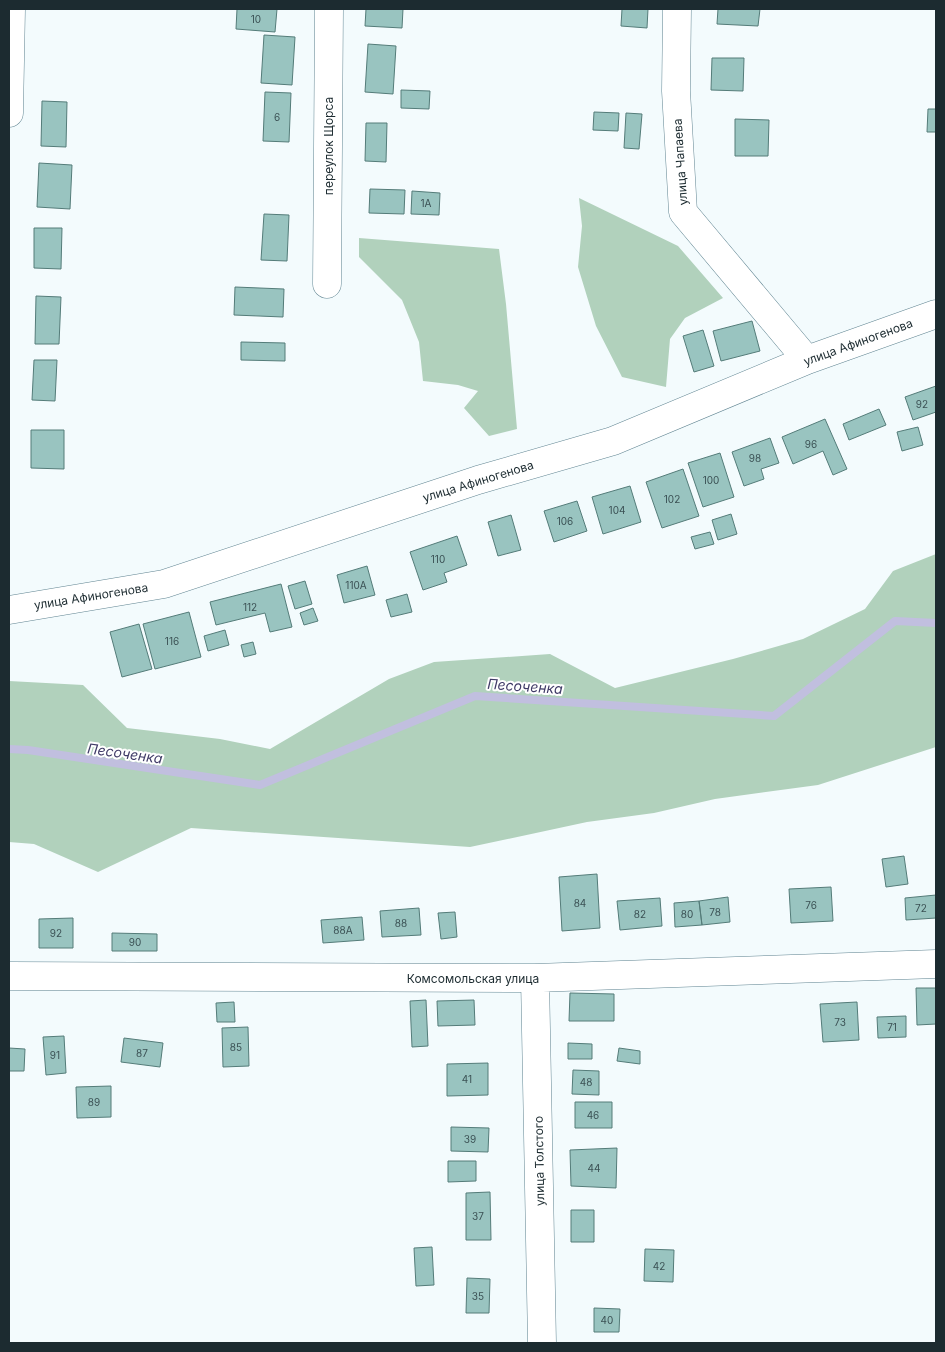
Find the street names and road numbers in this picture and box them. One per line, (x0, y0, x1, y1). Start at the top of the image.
street label: переулок Щорса (321, 97, 336, 195)
street label: улица Чапаева (669, 118, 691, 206)
street label: улица Афиногенова (801, 315, 915, 369)
street label: улица Афиногенова (421, 457, 535, 505)
street label: улица Афиногенова (33, 580, 149, 612)
street label: Комсомольская улица (407, 971, 539, 986)
street label: улица Толстого (531, 1116, 547, 1206)

